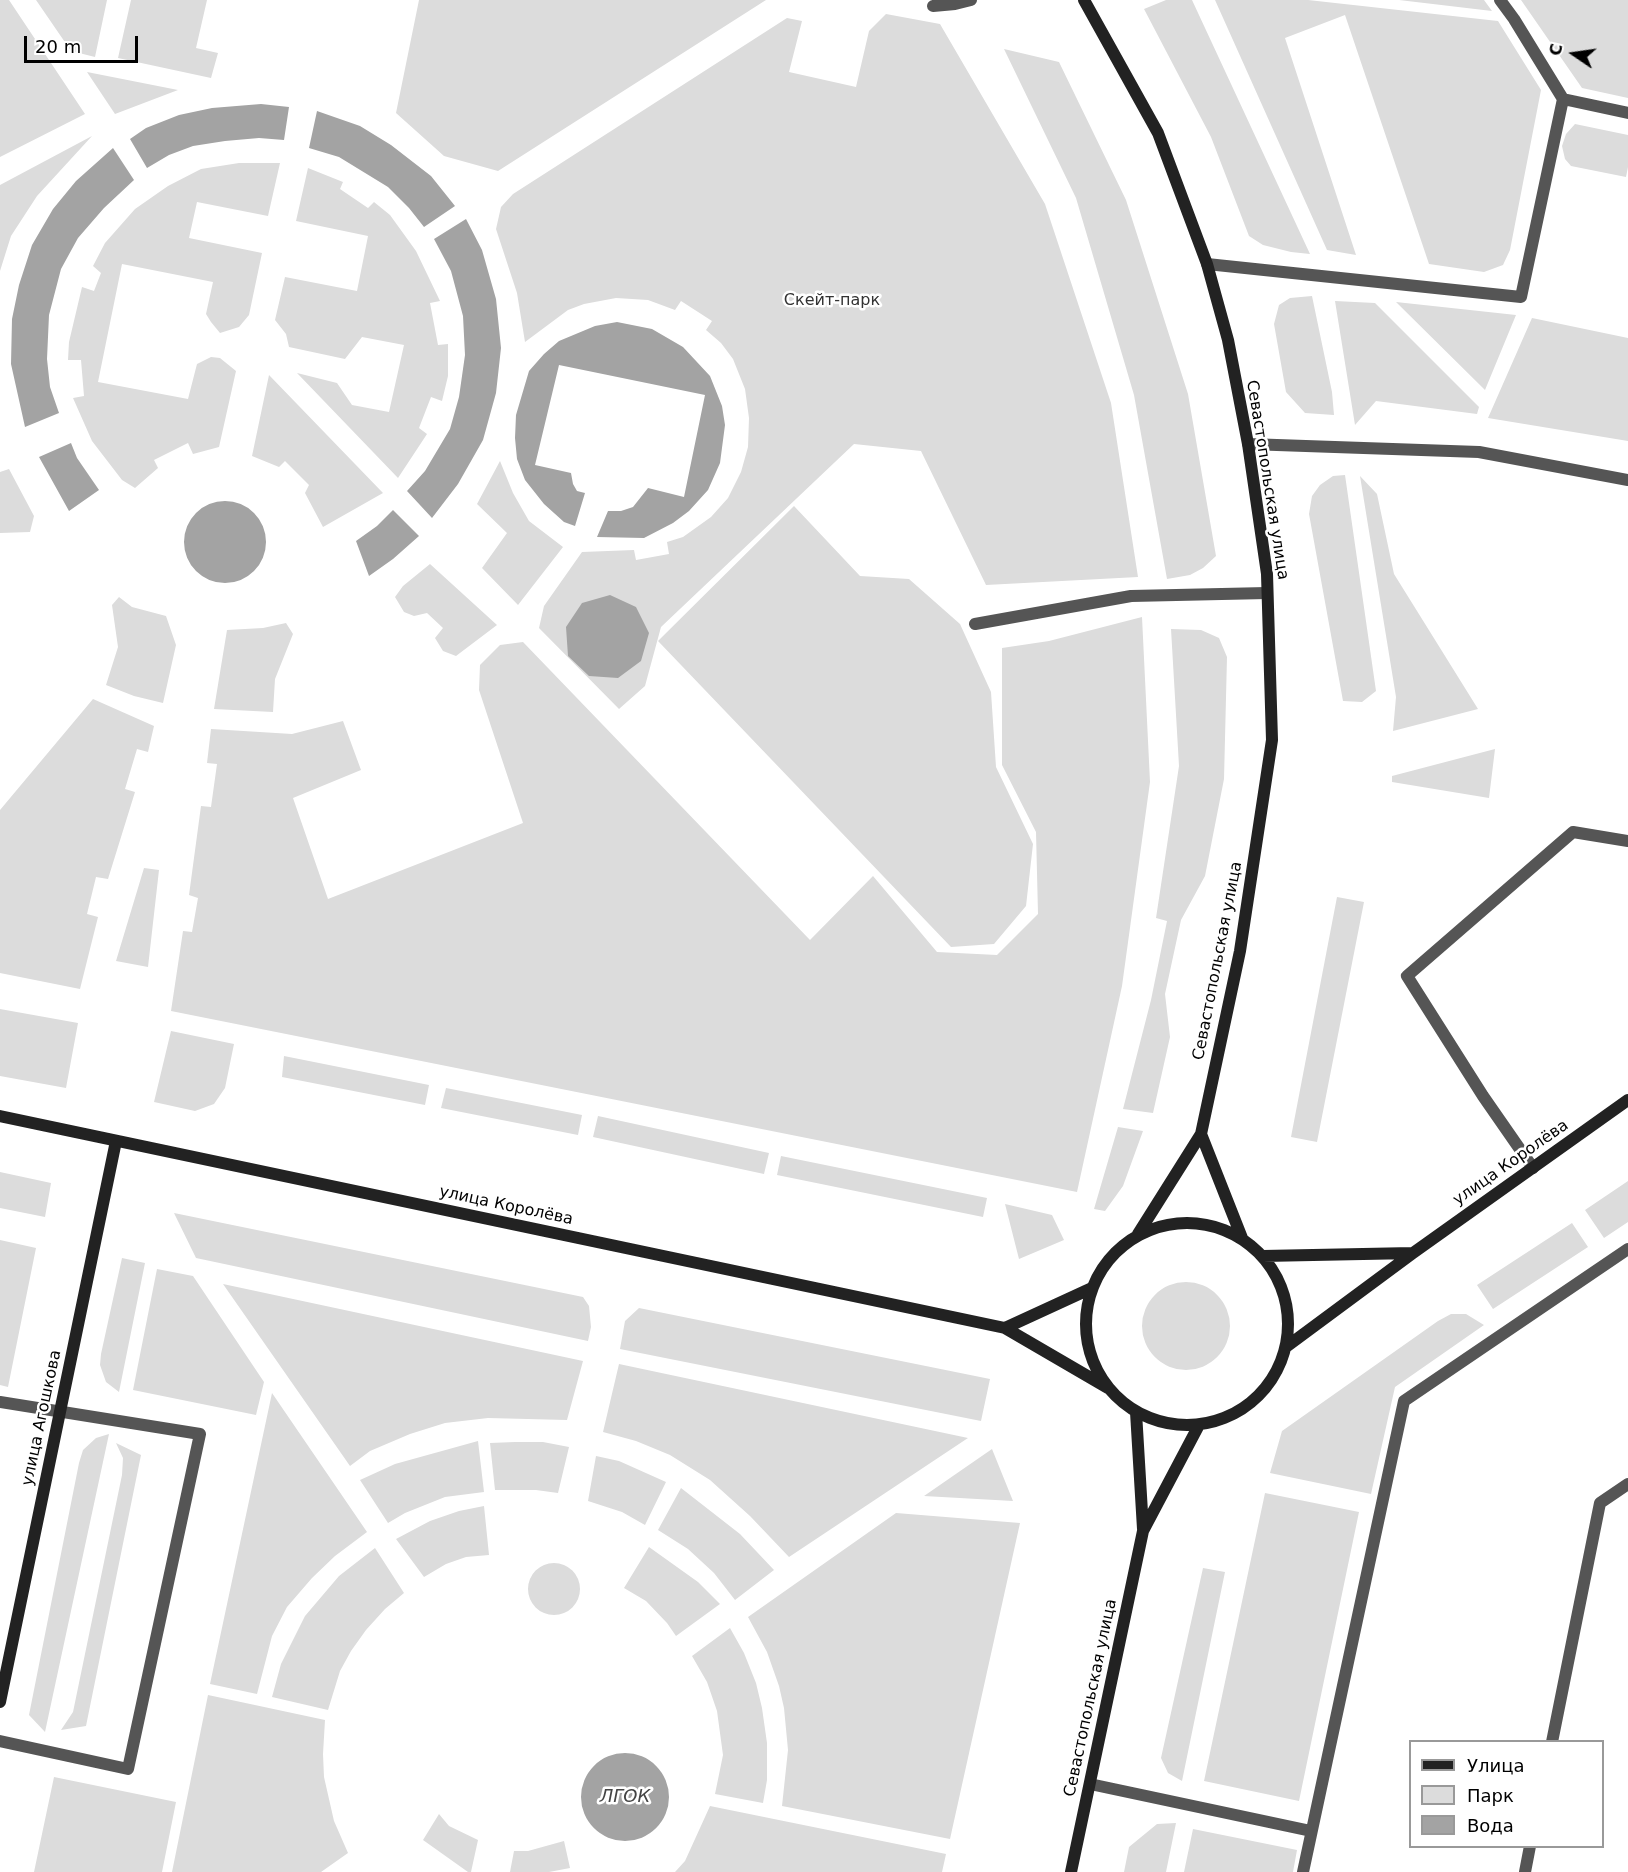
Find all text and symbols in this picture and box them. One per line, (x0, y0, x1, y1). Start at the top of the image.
scale bar (27, 24, 141, 62)
north arrow (1544, 24, 1604, 84)
text: 20 m (35, 36, 81, 57)
text: С (1545, 42, 1567, 58)
park label: Скейт-парк (784, 291, 880, 311)
street label: Севастопольская улица (1242, 379, 1292, 581)
street label: Севастопольская улица (1189, 860, 1247, 1062)
street label: улица Королёва (1450, 1116, 1572, 1210)
street label: улица Королёва (437, 1182, 575, 1230)
street label: улица Агошкова (18, 1348, 66, 1488)
street label: Севастопольская улица (1061, 1597, 1121, 1799)
legend (1409, 1740, 1604, 1848)
text: Улица (1467, 1755, 1524, 1776)
text: Парк (1467, 1785, 1514, 1806)
water label: ЛГОК (600, 1786, 650, 1808)
text: Вода (1467, 1815, 1514, 1836)

